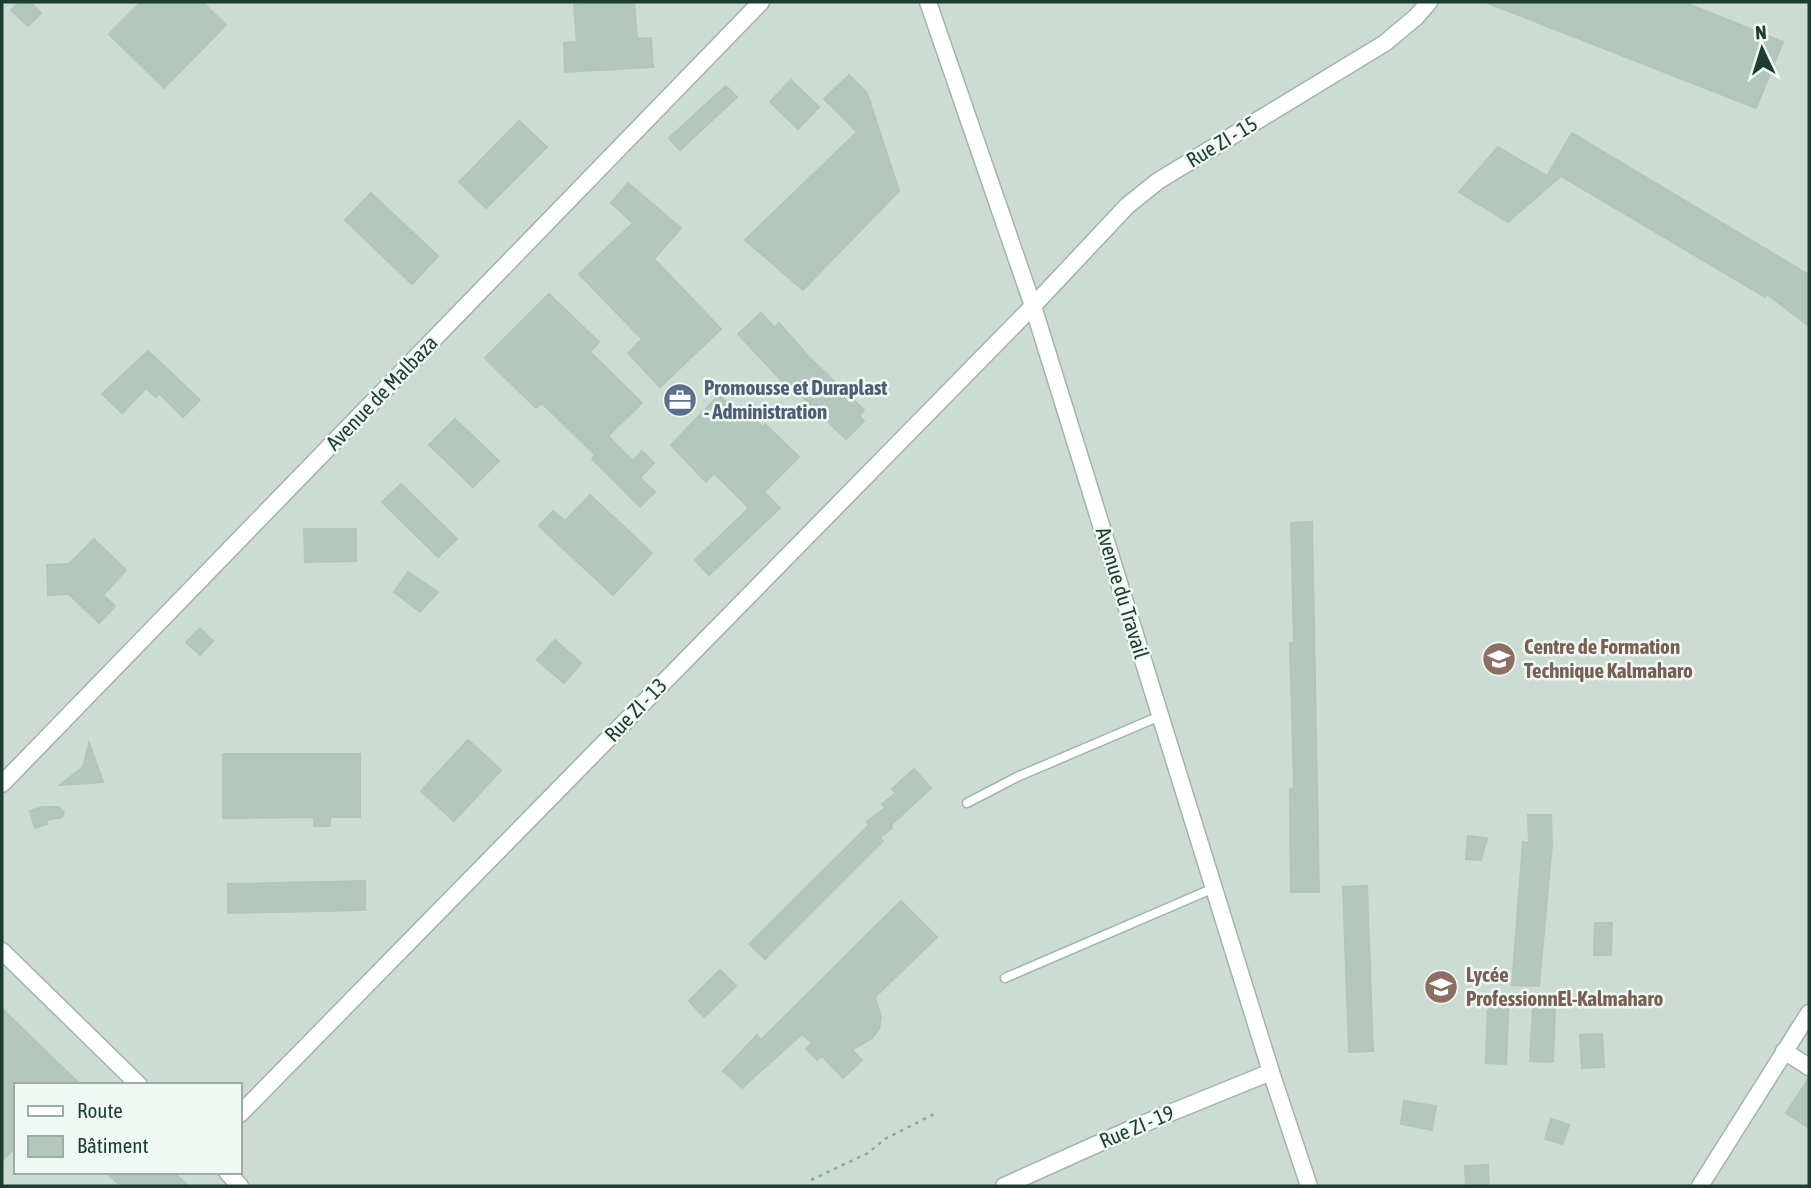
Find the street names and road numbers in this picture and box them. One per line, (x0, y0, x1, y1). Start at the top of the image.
street label: Rue ZI - 15 (1182, 111, 1261, 172)
street label: Avenue de Malbaza (321, 330, 442, 455)
street label: Avenue du Travail (1092, 524, 1154, 662)
street label: Rue ZI - 13 (599, 673, 671, 746)
street label: Rue ZI - 19 (1096, 1100, 1177, 1152)

